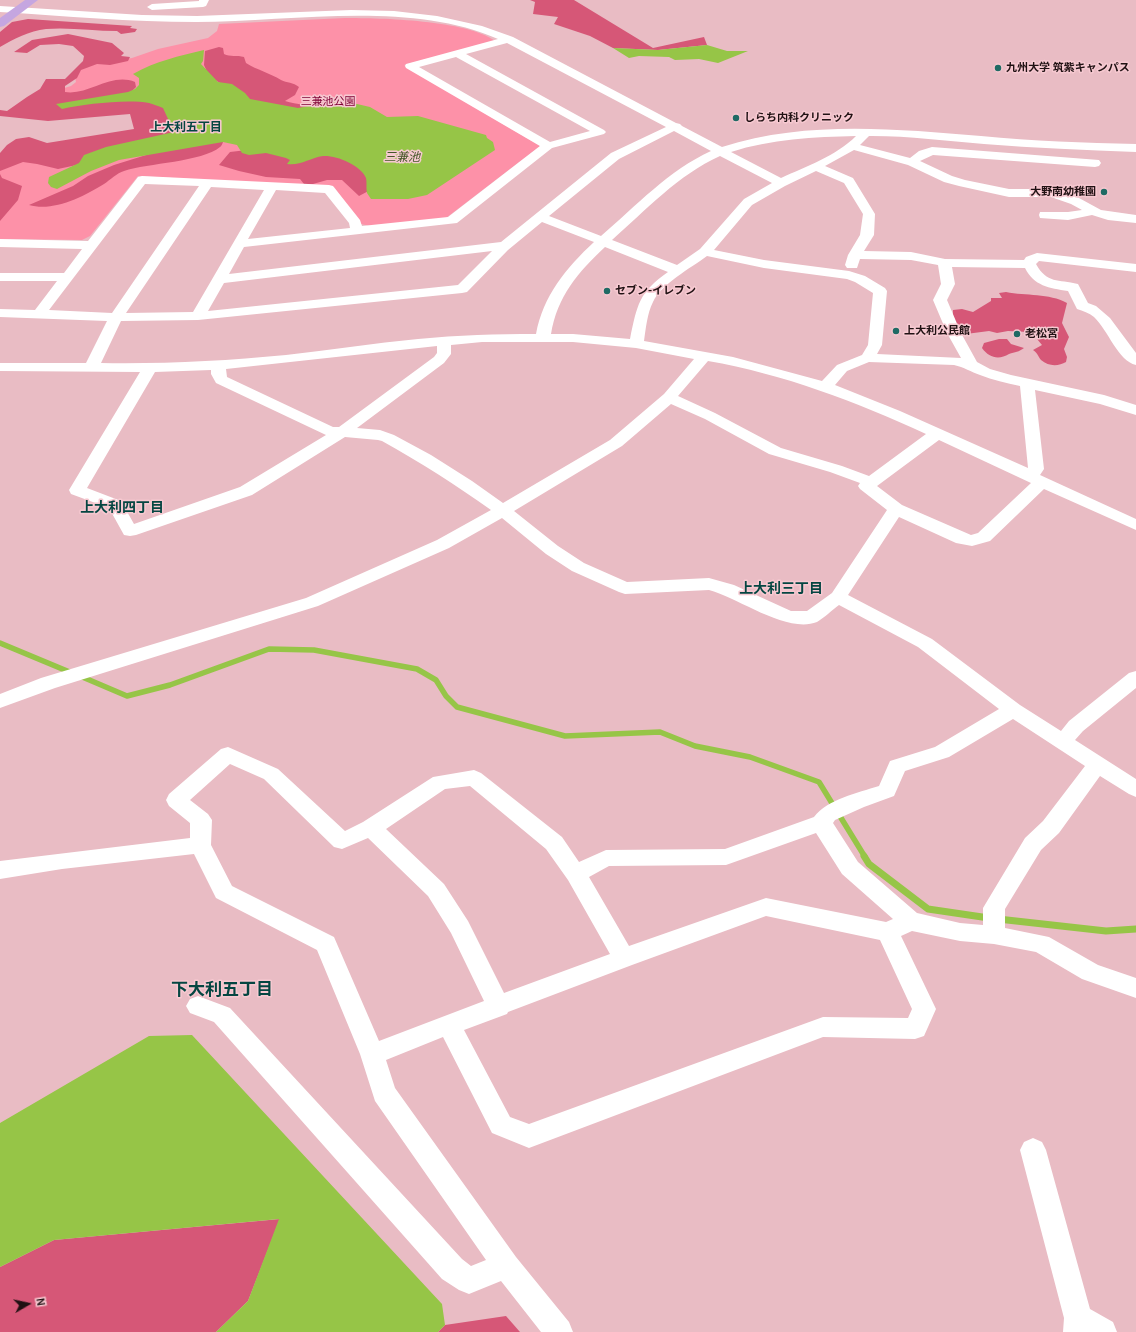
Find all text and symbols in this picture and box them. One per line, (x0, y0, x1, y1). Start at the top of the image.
place label: 九州大学 筑紫キャンパス (1006, 61, 1130, 75)
marker: 九州大学 筑紫キャンパス (993, 63, 1003, 73)
park label: 三兼池公園 (301, 95, 355, 109)
place label: しらち内科クリニック (744, 111, 854, 125)
marker: しらち内科クリニック (731, 113, 741, 123)
district label: 上大利五丁目 (150, 121, 222, 135)
water label: 三兼池 (384, 151, 420, 165)
place label: 大野南幼稚園 (1030, 185, 1096, 199)
marker: 大野南幼稚園 (1099, 187, 1109, 197)
place label: セブン-イレブン (615, 284, 696, 298)
marker: セブン-イレブン (602, 286, 612, 296)
place label: 上大利公民館 (904, 324, 970, 338)
marker: 上大利公民館 (891, 326, 901, 336)
place label: 老松宮 (1025, 327, 1058, 341)
marker: 老松宮 (1012, 329, 1022, 339)
district label: 上大利四丁目 (80, 500, 164, 516)
district label: 上大利三丁目 (739, 581, 823, 597)
district label: 下大利五丁目 (171, 980, 273, 1000)
north arrow (8, 1284, 48, 1324)
text: N (33, 1297, 47, 1307)

